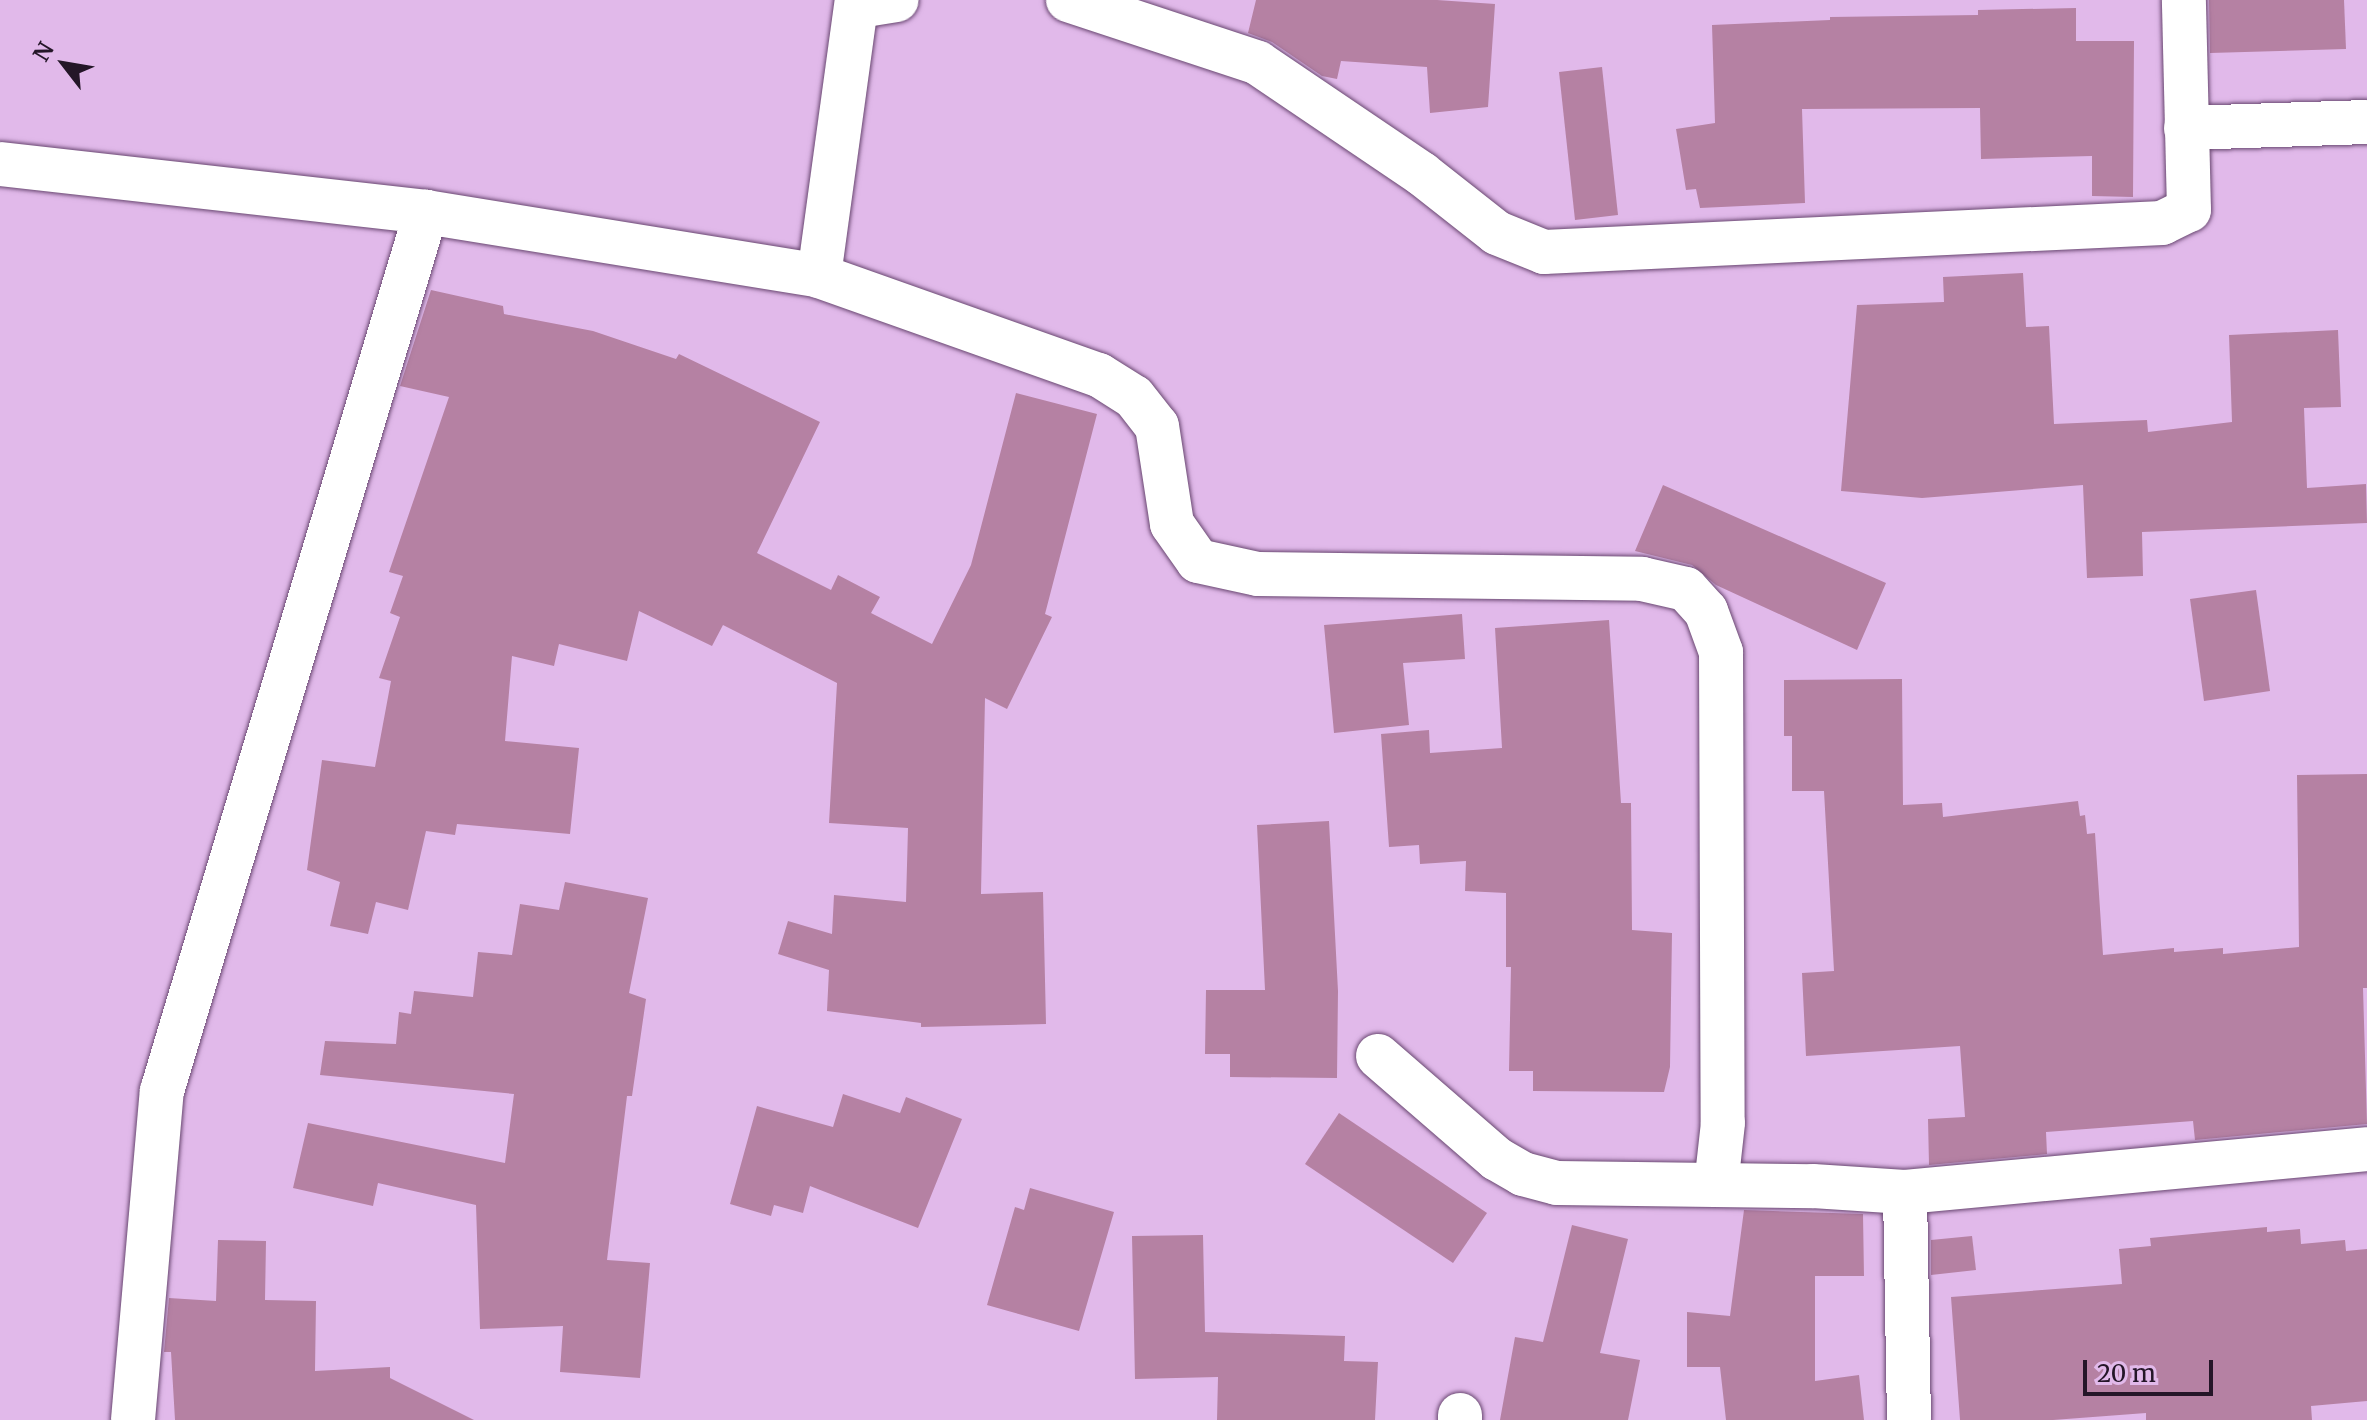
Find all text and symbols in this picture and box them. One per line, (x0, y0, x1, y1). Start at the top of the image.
north arrow (24, 24, 104, 104)
text: N (27, 37, 60, 66)
scale bar (2087, 1344, 2217, 1394)
text: 20 m (2097, 1358, 2156, 1389)

